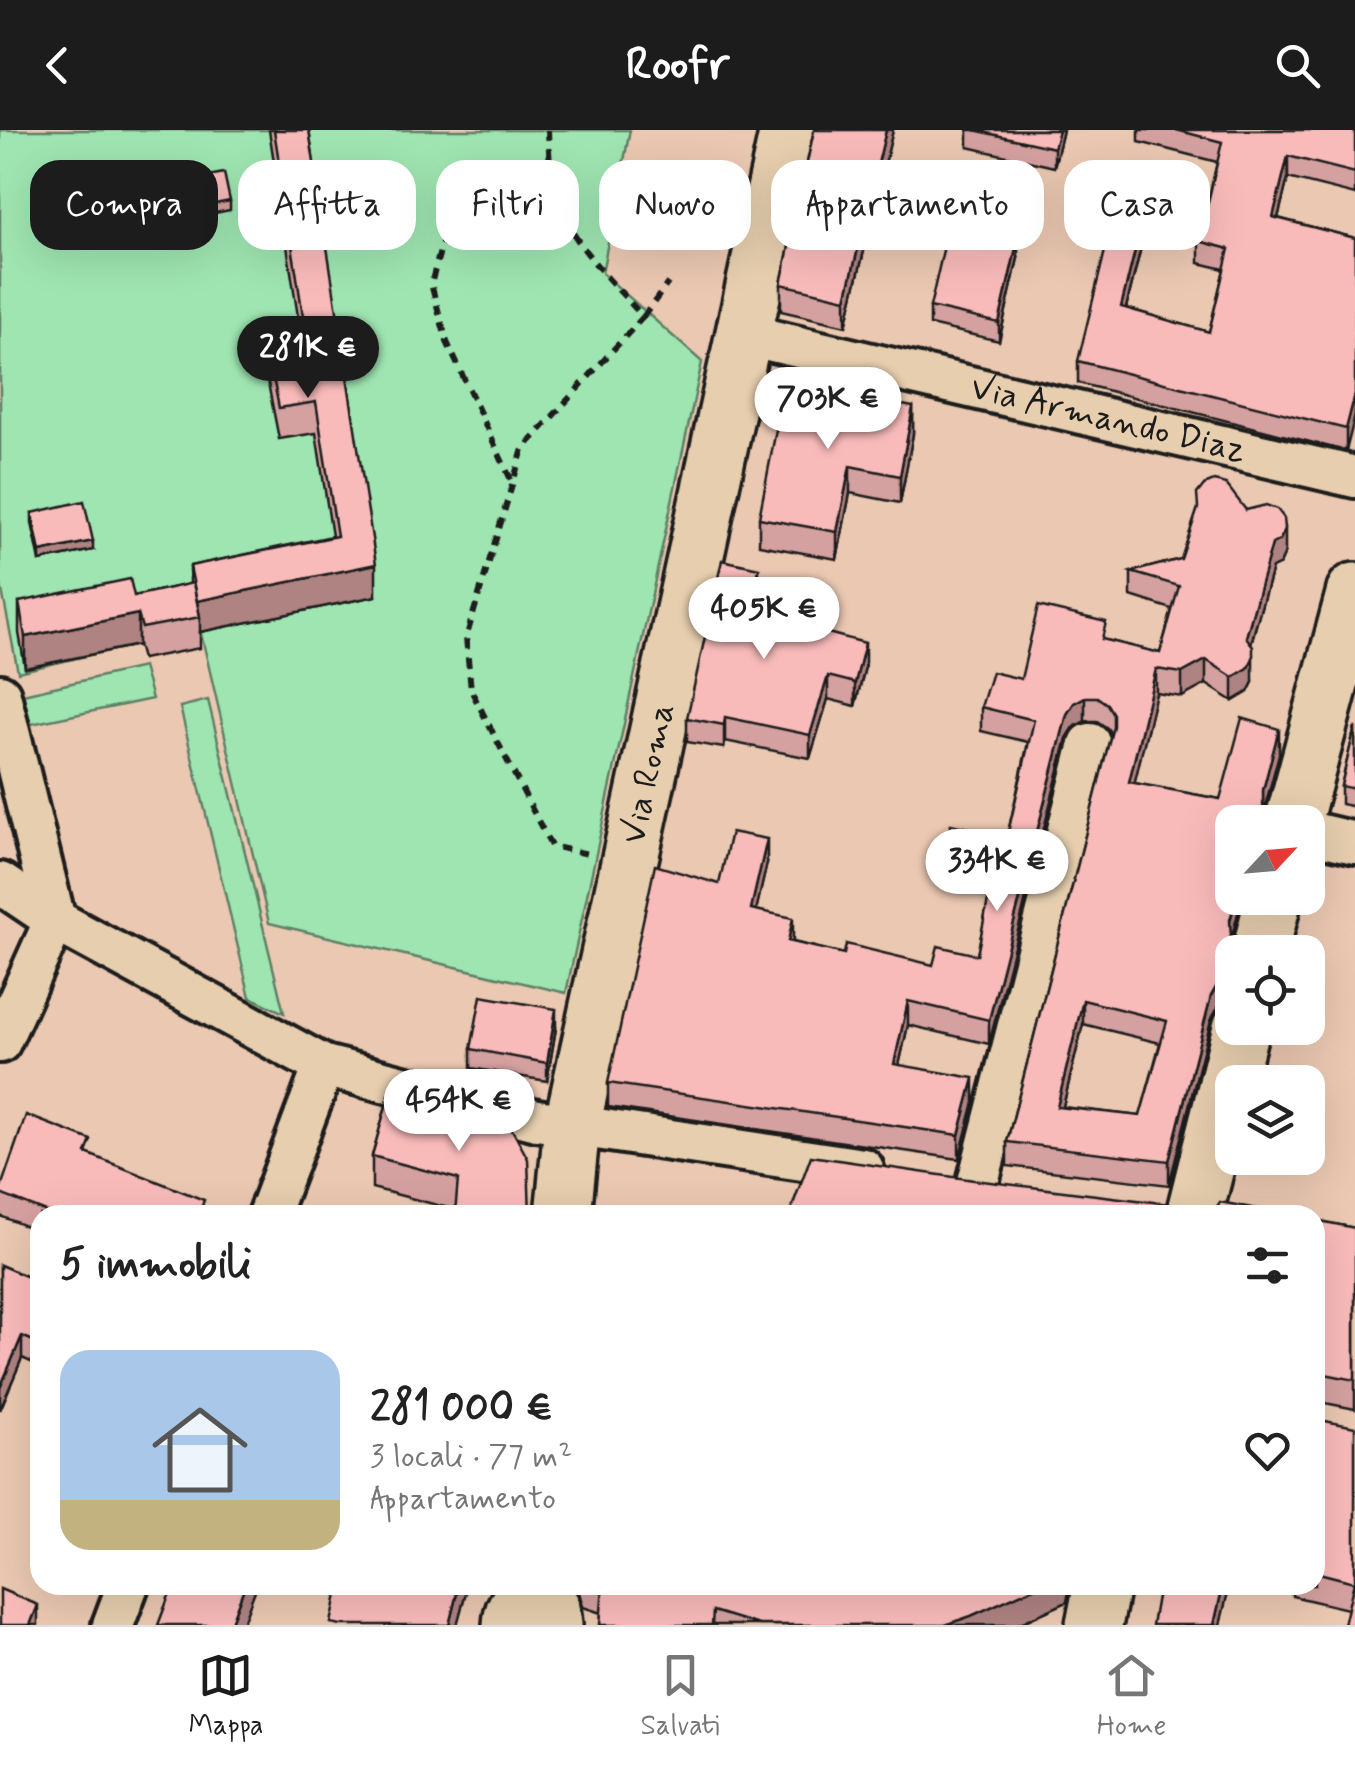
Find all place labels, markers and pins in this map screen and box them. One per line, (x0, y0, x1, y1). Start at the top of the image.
pin: 281K € (227, 316, 389, 401)
pin: 703K € (747, 367, 909, 452)
pin: 405K € (683, 577, 845, 662)
pin: 334K € (916, 829, 1078, 914)
pin: 454K € (378, 1069, 540, 1154)

